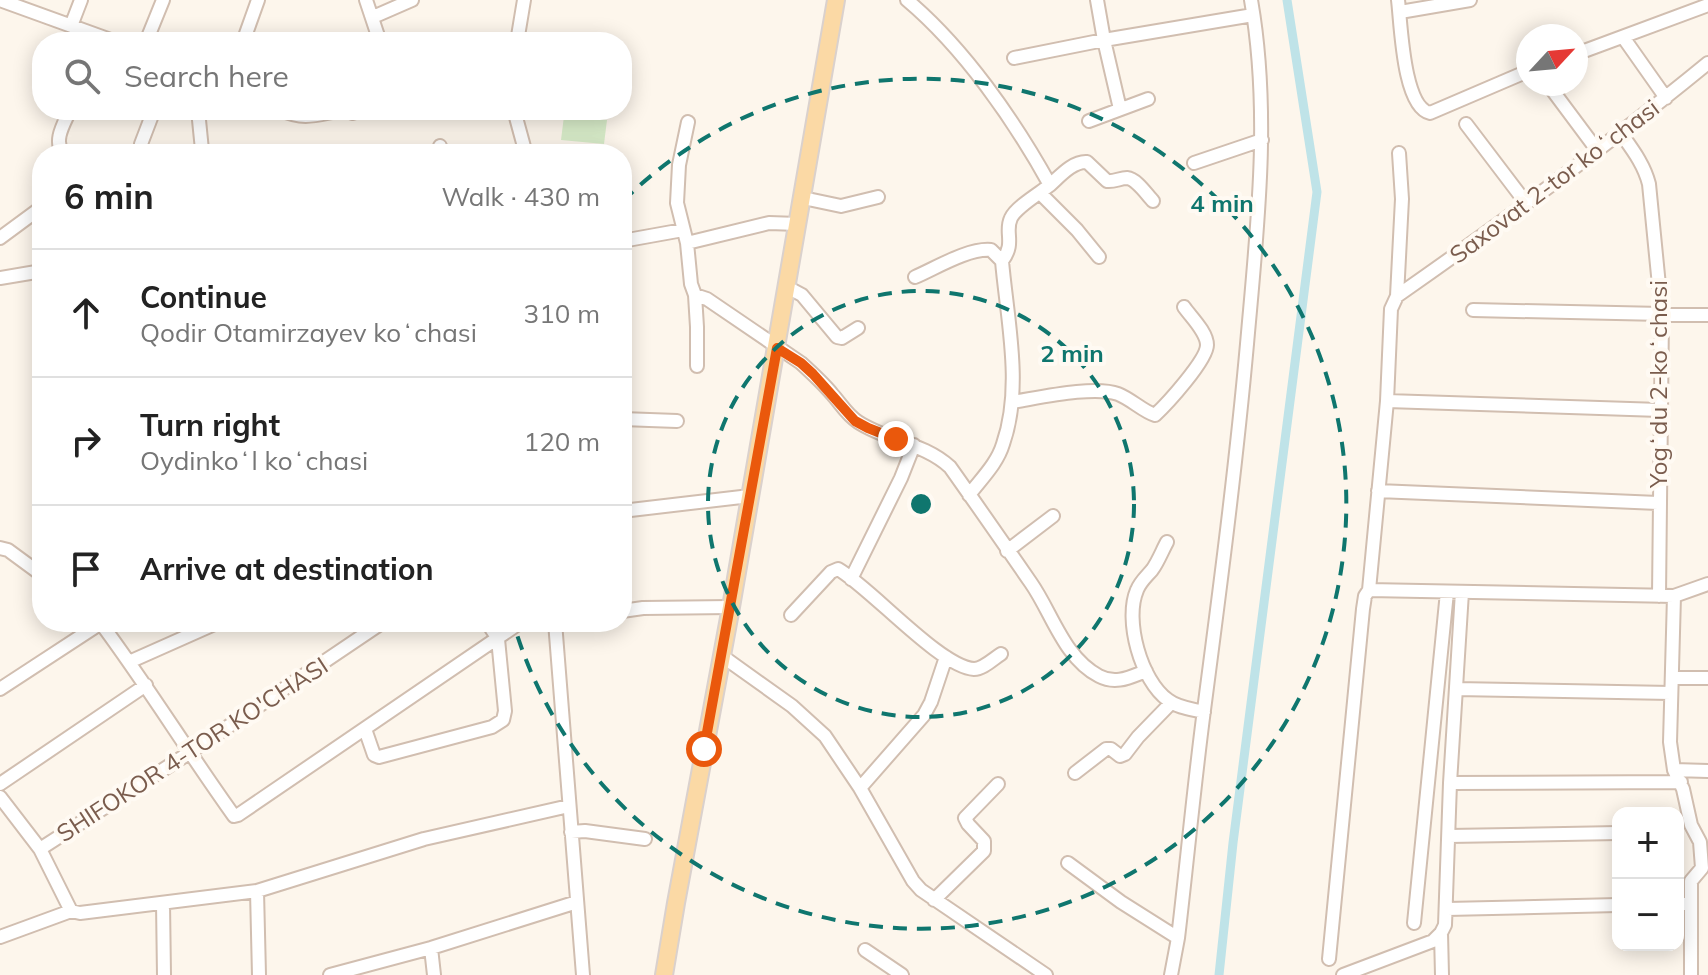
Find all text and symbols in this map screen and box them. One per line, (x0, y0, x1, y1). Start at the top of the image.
north arrow (1516, 24, 1588, 96)
search box (32, 32, 632, 120)
icon: search (60, 54, 104, 98)
text: Search here (124, 57, 289, 95)
street label: Saxovat 2-tor koʻchasi (1443, 92, 1665, 270)
text: 6 min (64, 175, 154, 218)
text: Walk · 430 m (441, 180, 600, 213)
text: 4 min (1190, 188, 1254, 218)
text: Continue (140, 278, 267, 316)
street label: Yogʻdu 2-koʻchasi (1643, 280, 1673, 489)
icon: ahead (64, 291, 108, 335)
text: 310 m (524, 297, 600, 330)
text: Qodir Otamirzayev koʻchasi (140, 316, 477, 349)
text: 2 min (1040, 338, 1104, 368)
text: Turn right (140, 406, 280, 444)
icon: right (64, 419, 108, 463)
route end (878, 421, 914, 457)
text: 120 m (524, 425, 600, 458)
text: Oydinkoʻl koʻchasi (140, 444, 368, 477)
centre of rings (907, 490, 935, 518)
icon: arrive (64, 547, 108, 591)
text: Arrive at destination (140, 550, 434, 588)
street label: SHIFOKOR 4-TOR KO'CHASI (51, 650, 333, 848)
route start (686, 731, 722, 767)
map controls (1612, 807, 1684, 951)
button: + (1612, 807, 1684, 879)
button: − (1612, 879, 1684, 951)

